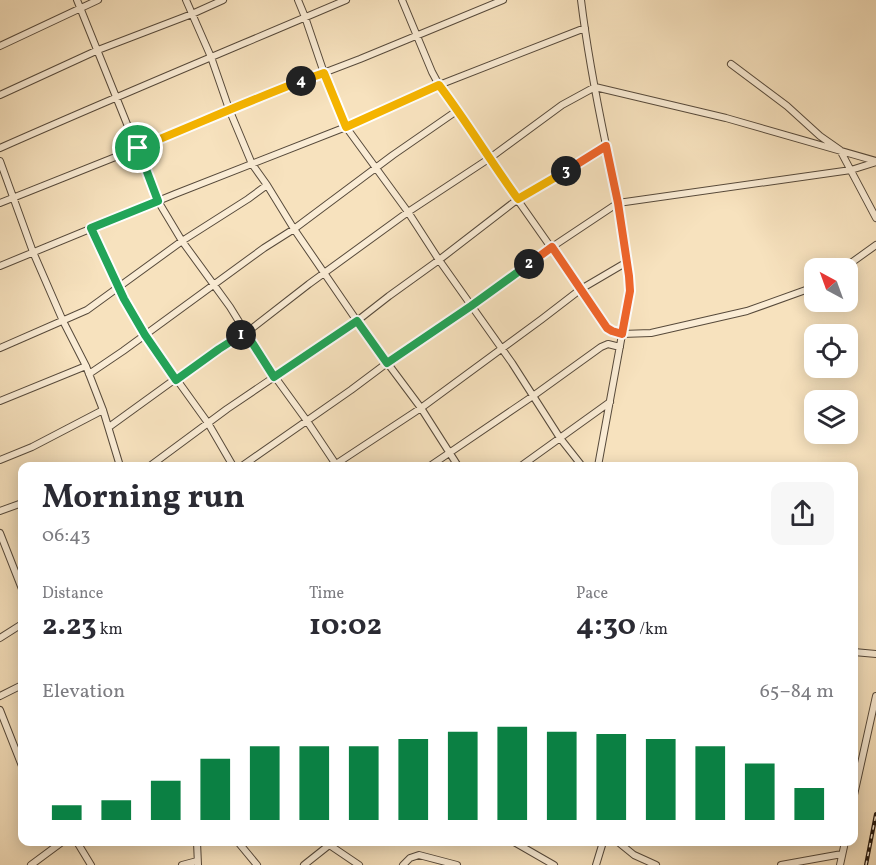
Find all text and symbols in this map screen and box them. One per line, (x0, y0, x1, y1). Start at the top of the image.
pin: 4 (286, 66, 316, 96)
text: 4 (296, 70, 306, 92)
pin (112, 122, 163, 173)
icon: arrive (121, 131, 154, 164)
pin: 3 (551, 156, 581, 186)
text: 3 (562, 160, 570, 182)
pin: 2 (514, 249, 544, 279)
text: 2 (525, 253, 533, 275)
north arrow (804, 258, 858, 312)
map controls (804, 258, 858, 444)
pin: 1 (226, 320, 256, 350)
text: 1 (238, 324, 244, 346)
button: locate (804, 324, 858, 378)
button: layers (804, 390, 858, 444)
text: Morning run (42, 476, 245, 522)
button: share (771, 482, 834, 545)
text: 06:43 (42, 522, 91, 550)
text: Distance (42, 583, 103, 605)
text: Time (309, 583, 344, 605)
text: Pace (576, 583, 608, 605)
text: 2.23 (42, 605, 97, 647)
text: 10:02 (309, 605, 382, 647)
text: 4:30 (576, 605, 636, 647)
text: km (97, 619, 123, 641)
text: /km (636, 619, 668, 641)
text: Elevation (42, 678, 125, 706)
text: 65–84 m (760, 678, 834, 706)

